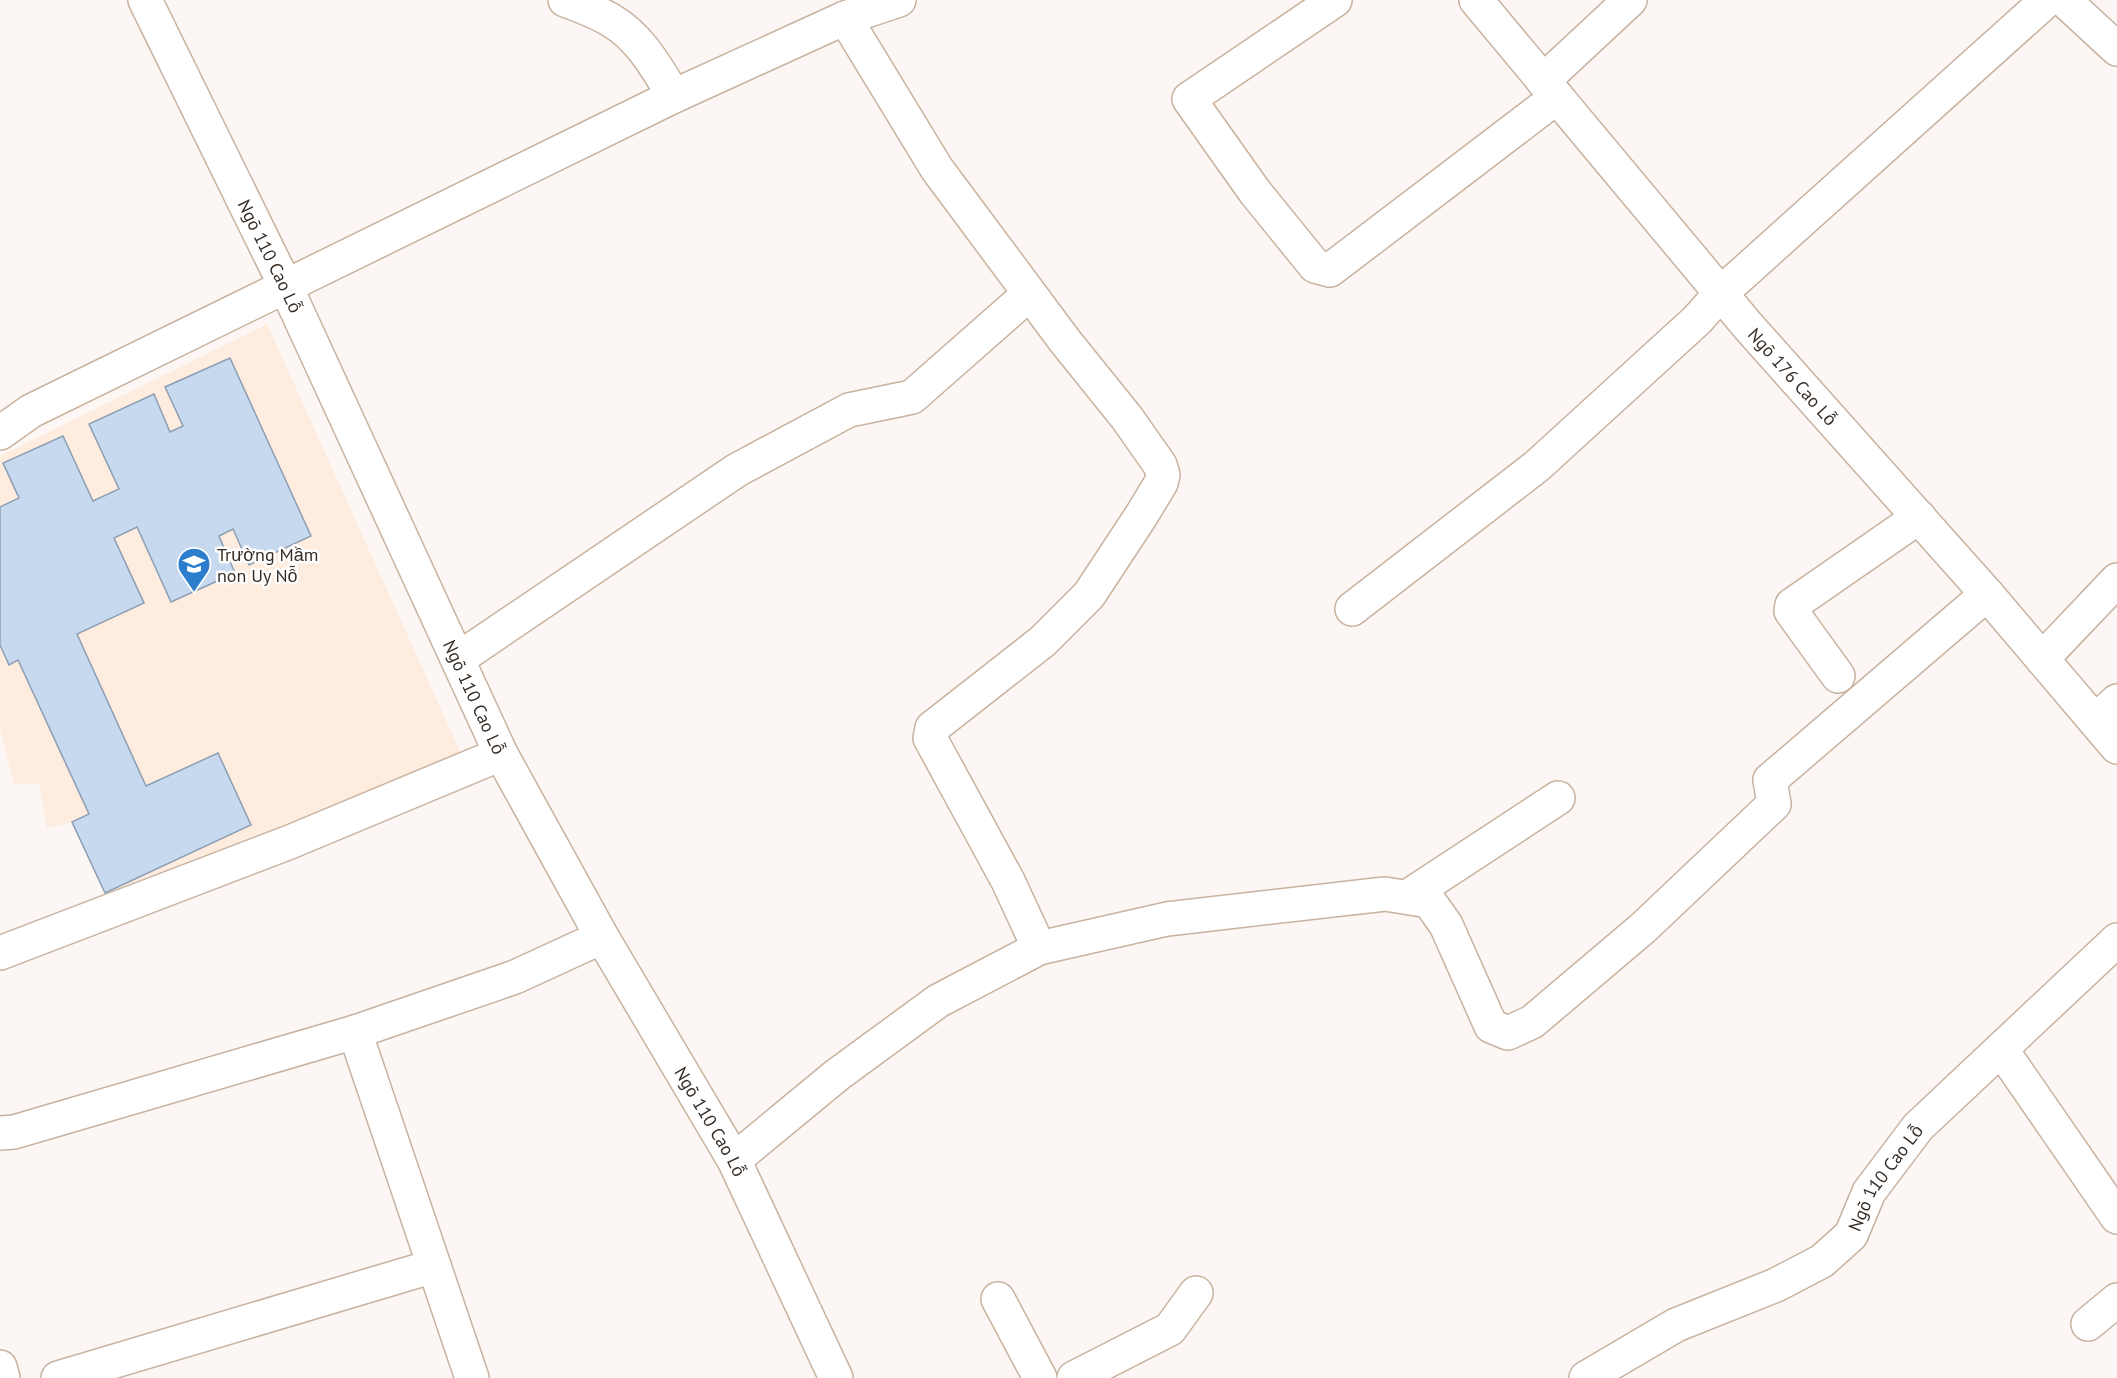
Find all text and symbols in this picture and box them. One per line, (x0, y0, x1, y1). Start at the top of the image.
street label: Ngõ 110 Cao Lỗ (233, 195, 308, 316)
street label: Ngõ 176 Cao Lỗ (1743, 323, 1842, 430)
place label: Trường Mầm non Uy Nỗ (217, 543, 318, 587)
school or university icon: Trường Mầm non Uy Nỗ (176, 546, 212, 593)
street label: Ngõ 110 Cao Lỗ (438, 636, 511, 758)
street label: Ngõ 110 Cao Lỗ (670, 1062, 751, 1180)
street label: Ngõ 110 Cao Lỗ (1842, 1120, 1928, 1234)

